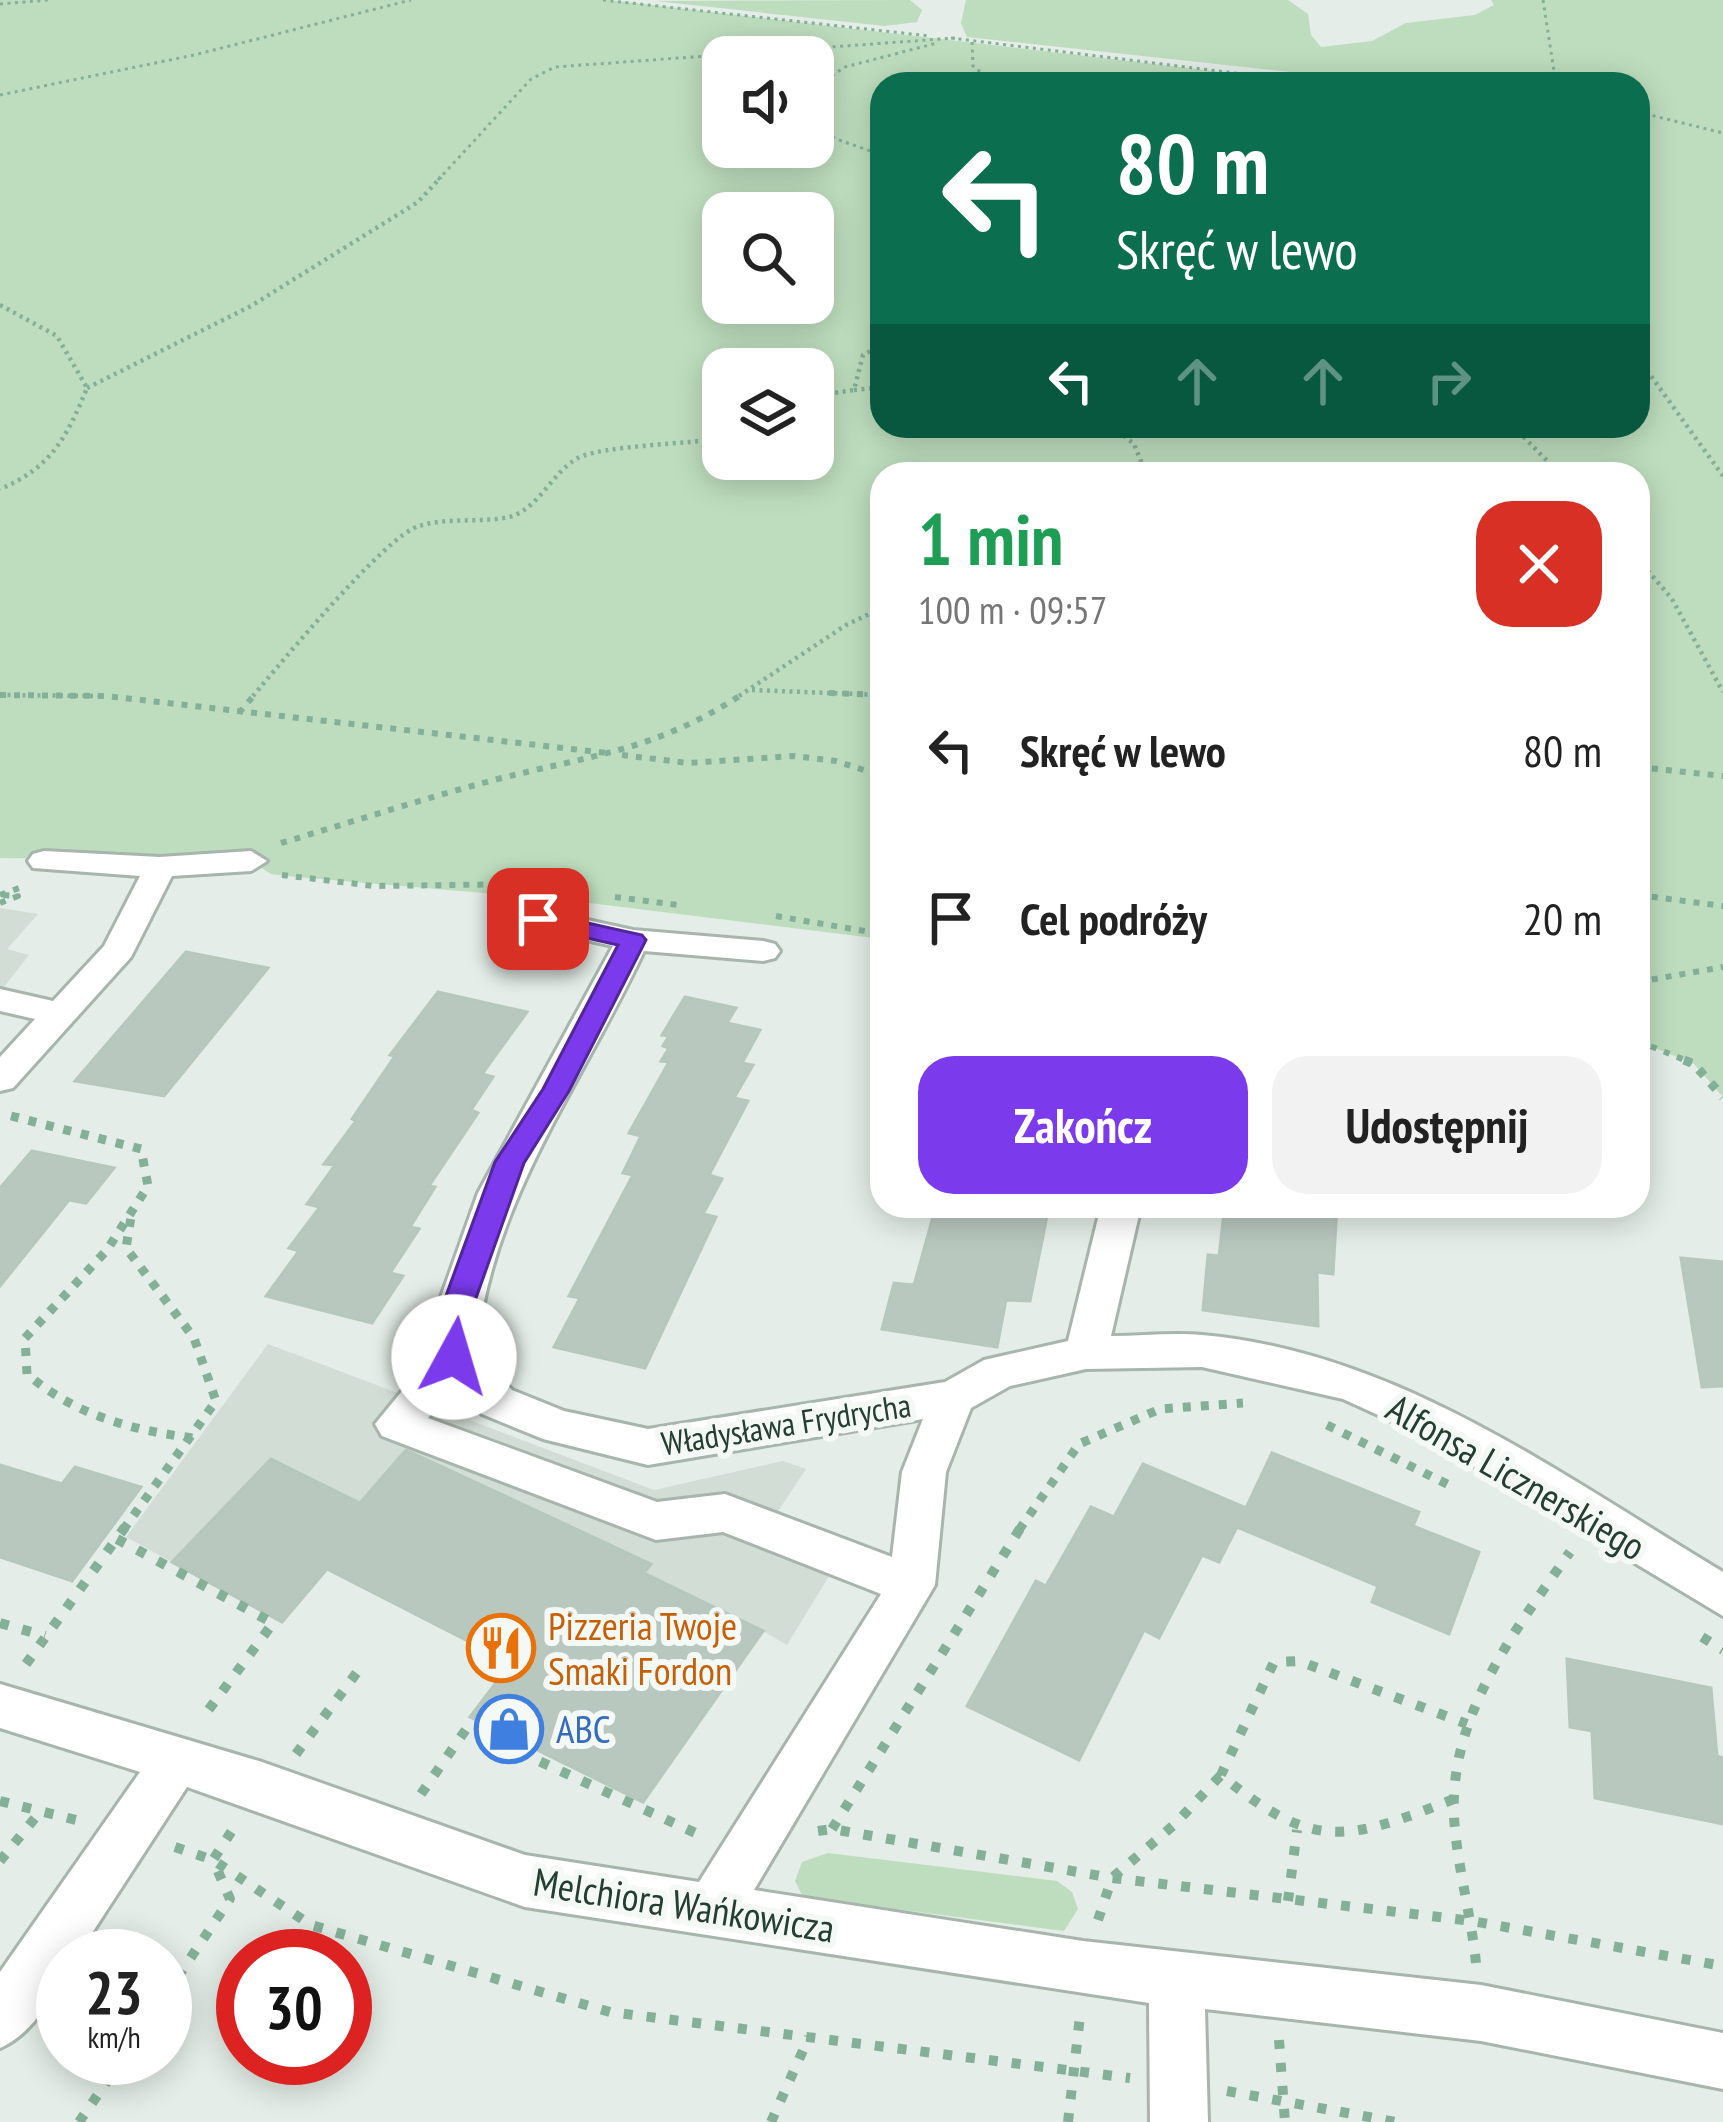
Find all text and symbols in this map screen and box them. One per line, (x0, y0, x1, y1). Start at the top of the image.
map controls (702, 36, 834, 480)
button: sound (702, 36, 834, 168)
text: 80 m (1116, 108, 1269, 217)
icon: left (918, 120, 1074, 276)
button: search (702, 192, 834, 324)
text: Skręć w lewo (1116, 214, 1358, 284)
button: layers (702, 348, 834, 480)
icon: left (1038, 348, 1104, 414)
icon: ahead (1164, 348, 1230, 414)
icon: ahead (1290, 348, 1356, 414)
icon: right (1416, 348, 1482, 414)
text: 1 min (918, 492, 1063, 585)
button: close (1476, 501, 1602, 627)
text: 100 m · 09:57 (918, 584, 1107, 635)
icon: left (918, 717, 984, 783)
text: Skręć w lewo (1020, 721, 1226, 779)
text: 80 m (1523, 721, 1602, 779)
pin (487, 868, 589, 970)
icon: arrive (918, 885, 984, 951)
icon: arrive (505, 886, 571, 952)
text: Cel podróży (1020, 889, 1207, 947)
text: 20 m (1523, 889, 1602, 947)
button: Zakończ (918, 1056, 1248, 1194)
button: Udostępnij (1272, 1056, 1602, 1194)
position arrow (391, 1294, 517, 1420)
street label: Alfonsa Licznerskiego (1378, 1382, 1655, 1571)
street label: Władysława Frydrycha (658, 1383, 914, 1464)
place label: Pizzeria Twoje Smaki Fordon (548, 1600, 737, 1696)
restaurant icon: Pizzeria Twoje Smaki Fordon (466, 1613, 536, 1683)
shop icon: ABC (474, 1694, 544, 1764)
place label: ABC (556, 1703, 611, 1754)
street label: Melchiora Wańkowicza (530, 1856, 838, 1953)
speed limit sign: 30 (216, 1929, 372, 2085)
text: 23 (85, 1953, 143, 2031)
text: km/h (87, 2017, 141, 2056)

